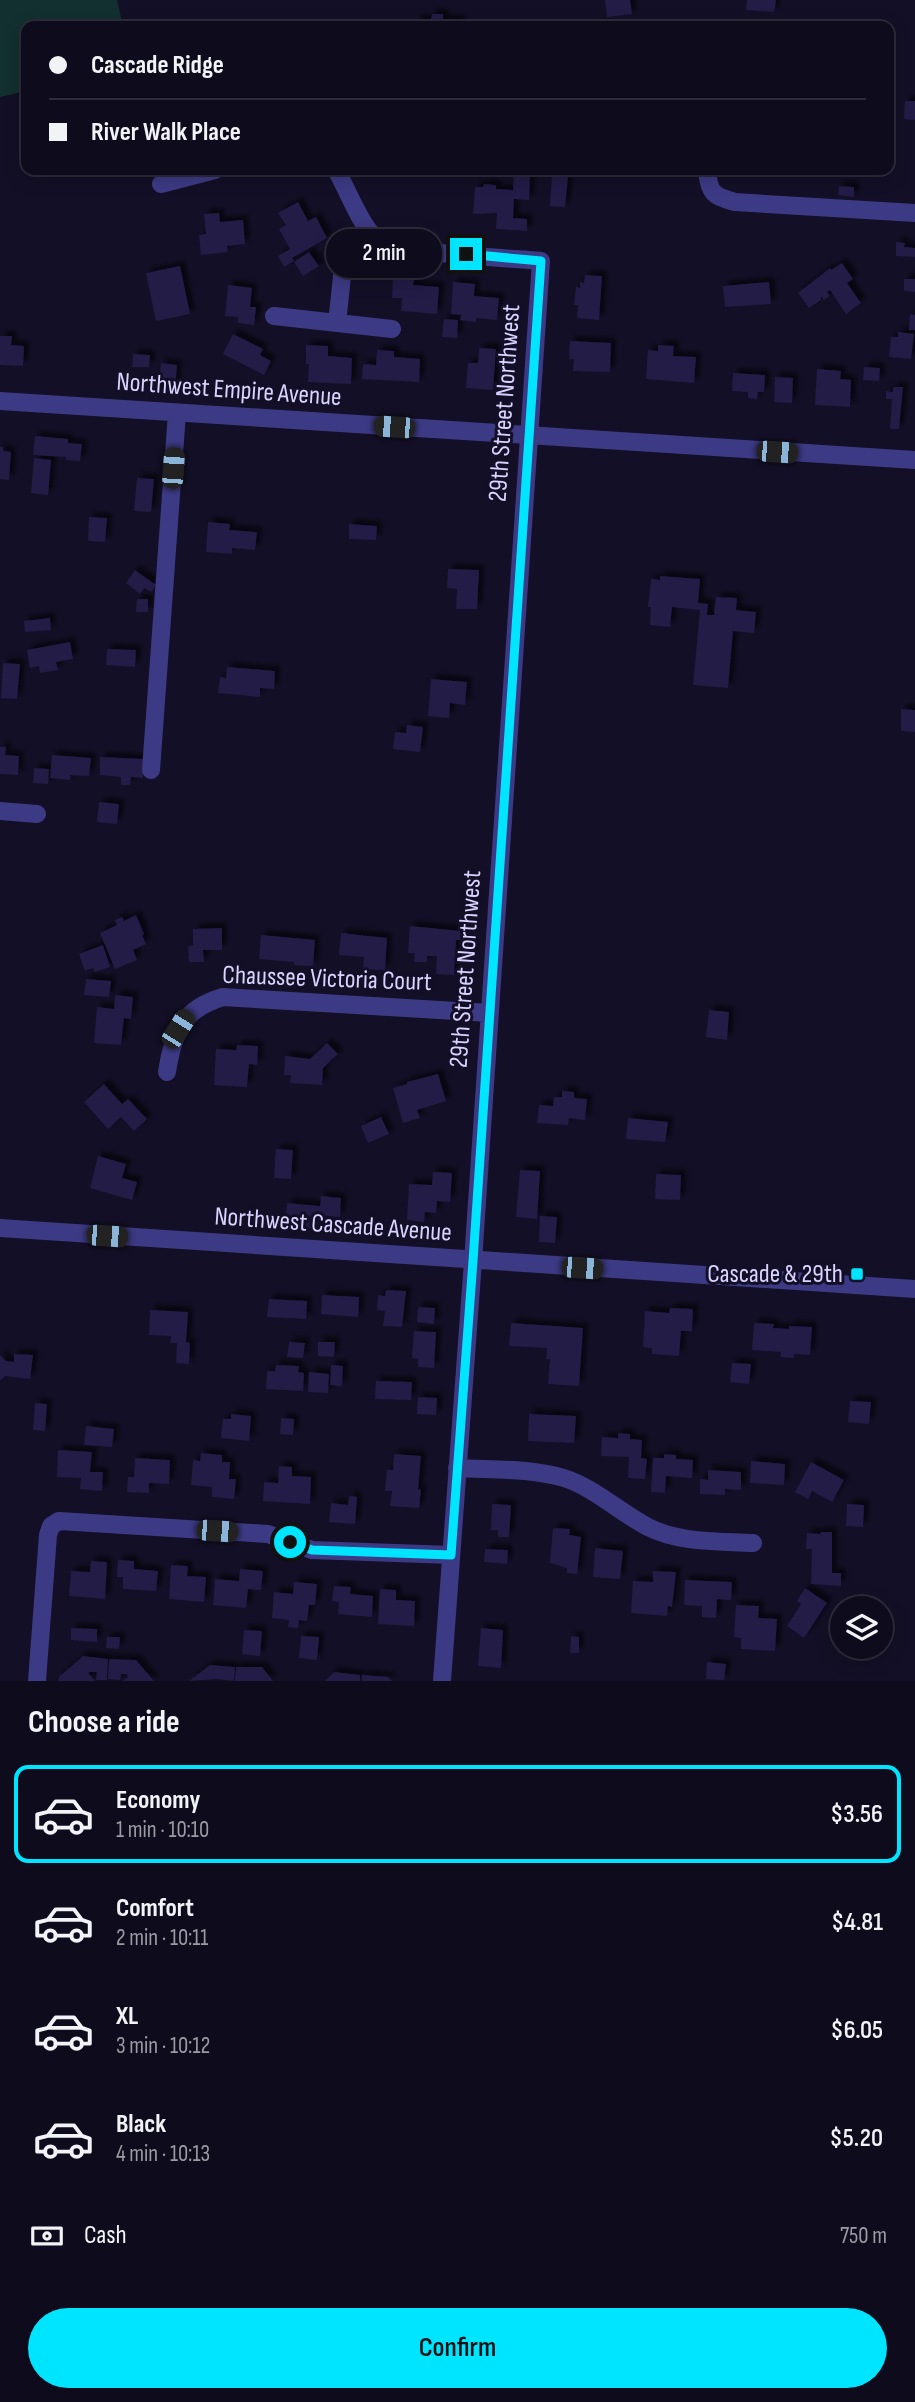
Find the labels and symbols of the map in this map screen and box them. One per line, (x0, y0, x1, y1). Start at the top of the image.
callout: 2 min (326, 230, 442, 278)
route end (450, 238, 482, 270)
street label: 29th Street Northwest (483, 303, 527, 503)
street label: Northwest Empire Avenue (115, 367, 343, 413)
car (373, 415, 416, 439)
car (756, 440, 799, 464)
car (162, 446, 185, 490)
street label: 29th Street Northwest (444, 869, 488, 1069)
street label: Chaussee Victoria Court (222, 960, 432, 998)
car (158, 1006, 199, 1052)
street label: Northwest Cascade Avenue (213, 1201, 453, 1249)
car (86, 1224, 129, 1248)
car (561, 1256, 604, 1280)
place label: Cascade & 29th (707, 1259, 843, 1290)
marker: Cascade & 29th (849, 1266, 865, 1282)
car (196, 1519, 239, 1543)
route start (274, 1526, 306, 1558)

